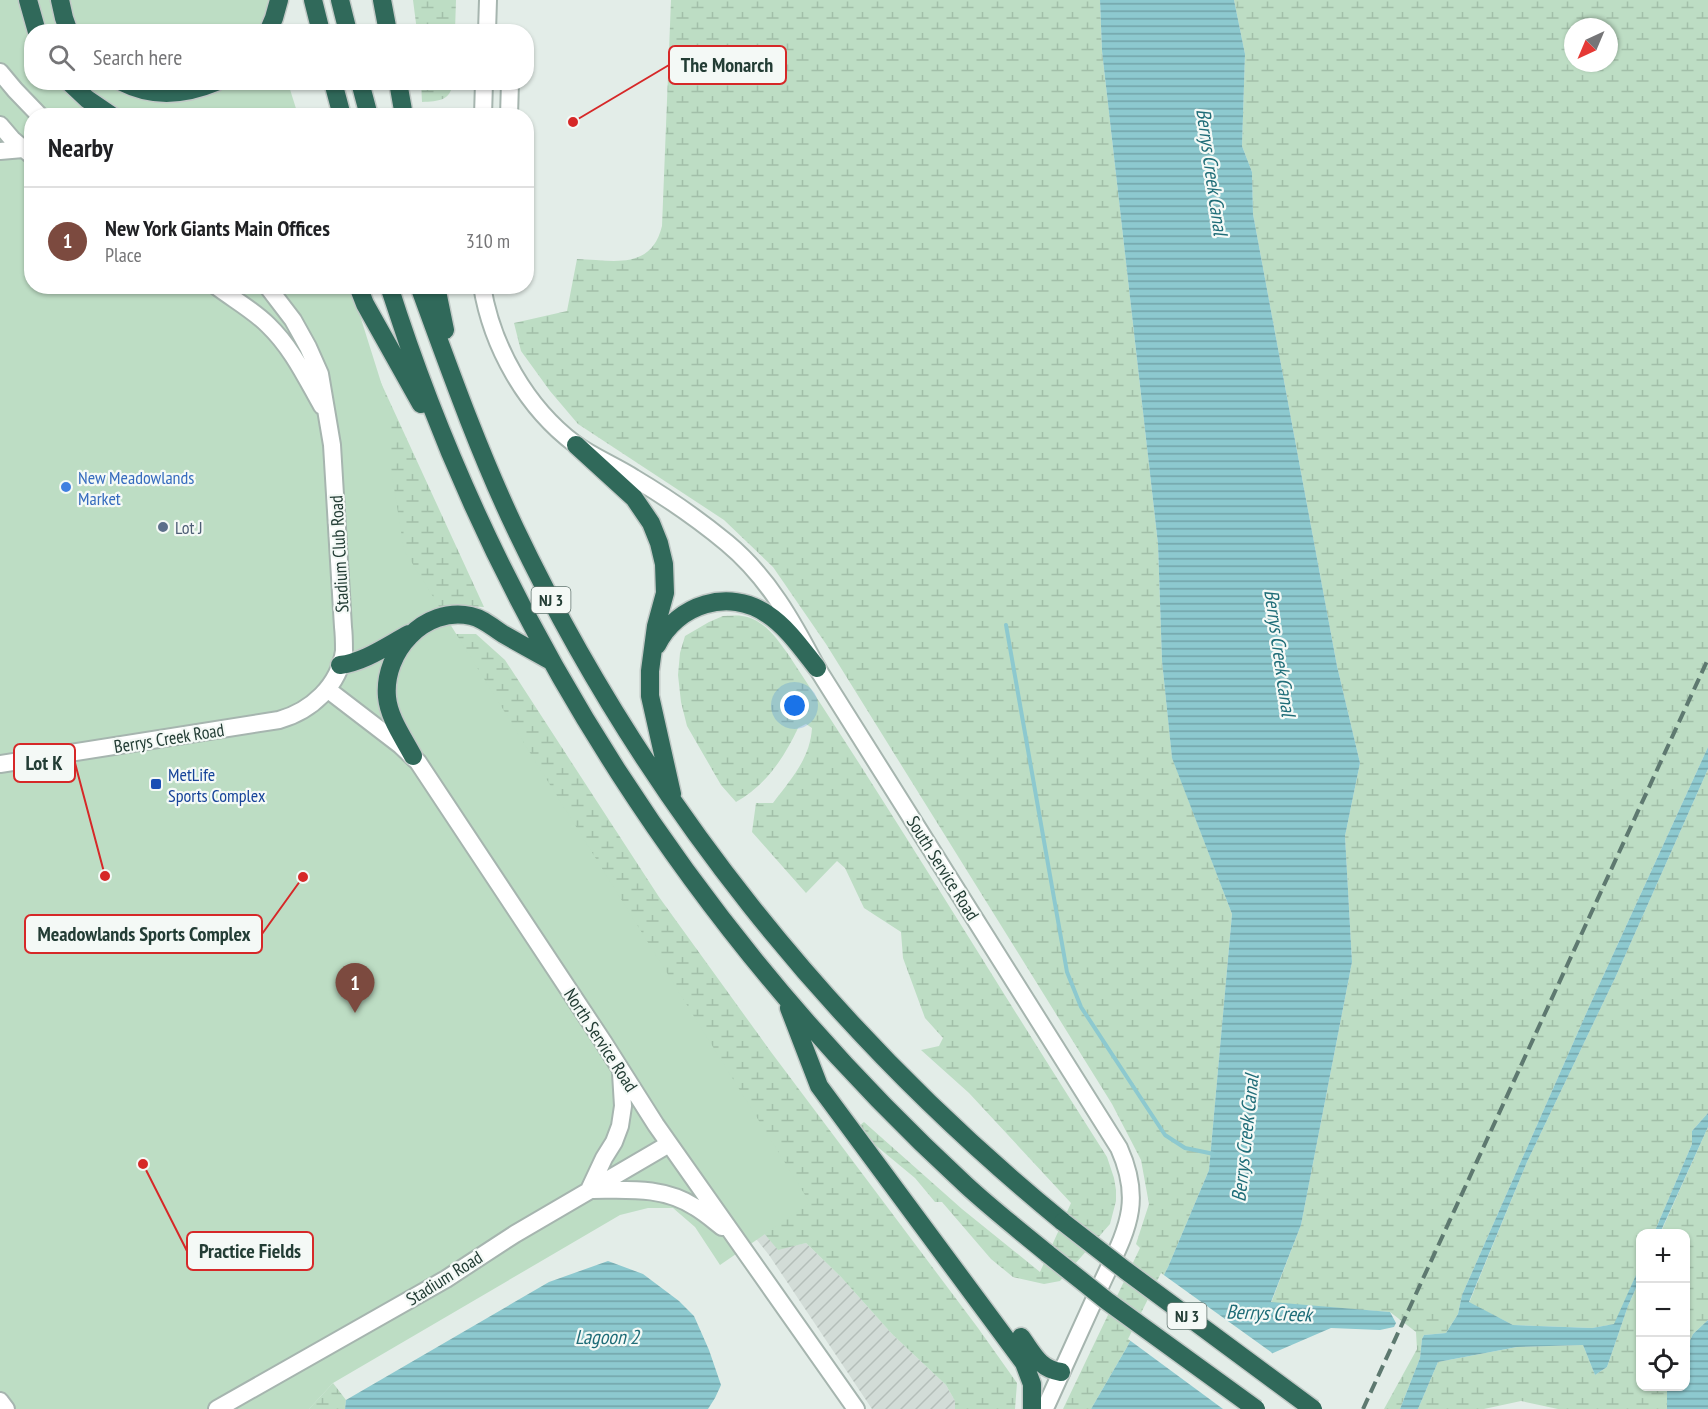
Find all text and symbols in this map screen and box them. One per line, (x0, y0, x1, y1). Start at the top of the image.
north arrow (1564, 18, 1618, 72)
search box (24, 24, 534, 90)
icon: search (45, 41, 78, 74)
text: Search here (93, 43, 182, 71)
callout: The Monarch (669, 46, 786, 84)
text: The Monarch (681, 52, 773, 78)
water label: Berrys Creek Canal (1190, 107, 1234, 239)
text: Nearby (48, 131, 113, 164)
text: New York Giants Main Offices (105, 214, 330, 242)
text: 1 (63, 228, 72, 254)
text: 310 m (466, 228, 510, 254)
text: Place (105, 242, 142, 268)
place label: New Meadowlands Market (78, 466, 194, 510)
marker: New Meadowlands Market (59, 480, 73, 494)
street label: Stadium Club Road (324, 495, 354, 613)
place label: Lot J (175, 516, 203, 539)
marker: Lot J (156, 520, 170, 534)
road number: NJ 3 (532, 587, 570, 613)
water label: Berrys Creek Canal (1258, 588, 1302, 720)
your location (780, 691, 809, 720)
street label: Berrys Creek Road (112, 718, 226, 758)
callout: Lot K (14, 744, 75, 782)
text: Lot K (25, 750, 63, 776)
place label: MetLife Sports Complex (168, 763, 266, 807)
marker: MetLife Sports Complex (149, 777, 163, 791)
street label: South Service Road (902, 811, 984, 925)
callout: Meadowlands Sports Complex (25, 915, 262, 953)
text: Meadowlands Sports Complex (38, 921, 251, 947)
pin: 1 (336, 964, 374, 1013)
street label: North Service Road (559, 984, 643, 1096)
water label: Berrys Creek Canal (1225, 1071, 1265, 1203)
map controls (1636, 1229, 1690, 1391)
button: + (1636, 1229, 1690, 1283)
callout: Practice Fields (187, 1232, 313, 1270)
text: Practice Fields (199, 1238, 301, 1264)
street label: Stadium Road (402, 1246, 486, 1310)
button: − (1636, 1283, 1690, 1337)
water label: Berrys Creek (1226, 1299, 1314, 1328)
road number: NJ 3 (1168, 1303, 1206, 1329)
water label: Lagoon 2 (575, 1324, 641, 1350)
button: locate (1636, 1337, 1690, 1391)

